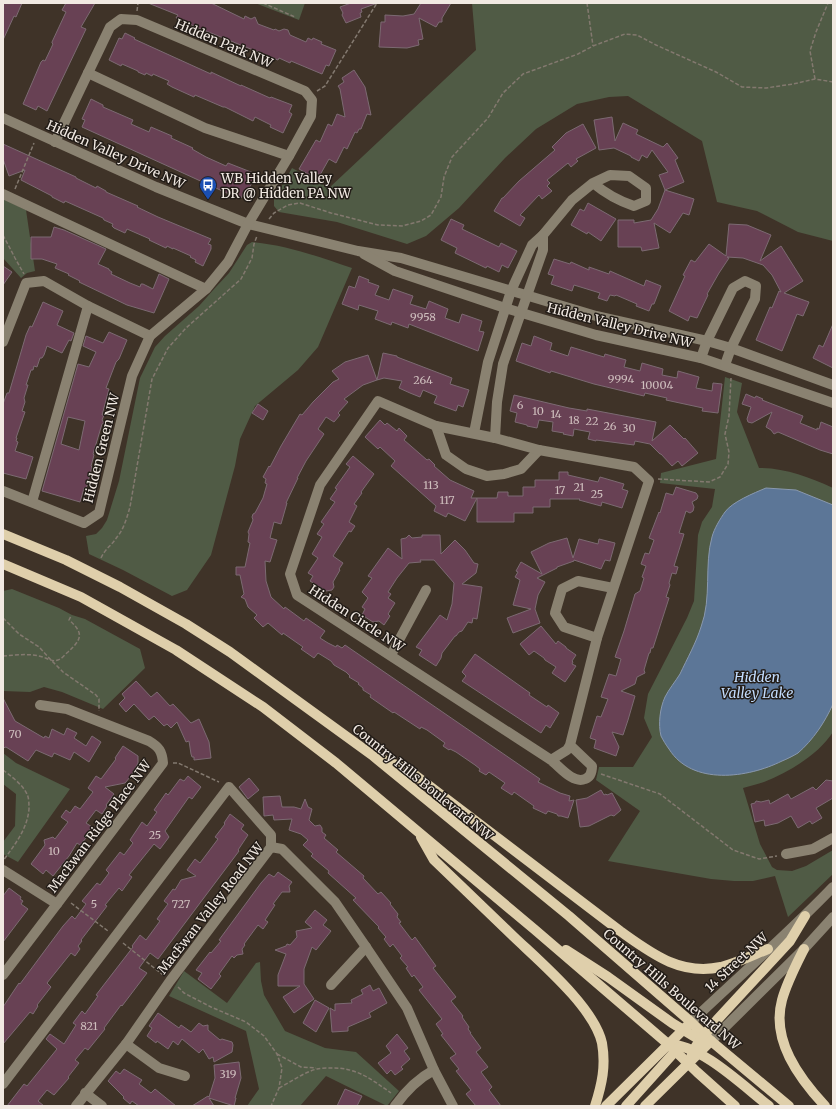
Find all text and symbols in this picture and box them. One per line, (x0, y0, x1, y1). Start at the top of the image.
street label: Hidden Park NW (172, 15, 276, 72)
street label: Hidden Valley Drive NW (44, 116, 189, 193)
place label: WB Hidden Valley DR @ Hidden PA NW (220, 170, 352, 202)
bus stop icon: WB Hidden Valley DR @ Hidden PA NW (198, 175, 218, 200)
street label: Hidden Valley Drive NW (545, 299, 696, 352)
house number: 9958 (410, 310, 436, 324)
house number: 9994 (608, 372, 634, 386)
house number: 264 (413, 373, 433, 387)
house number: 10004 (641, 378, 674, 392)
street label: Hidden Green NW (80, 390, 124, 505)
house number: 6 (517, 398, 524, 412)
house number: 10 (532, 404, 544, 418)
house number: 14 (550, 407, 562, 421)
house number: 18 (568, 413, 580, 427)
house number: 22 (586, 414, 598, 428)
house number: 26 (604, 419, 617, 433)
house number: 30 (622, 421, 636, 435)
house number: 113 (423, 478, 439, 492)
house number: 21 (573, 480, 585, 494)
house number: 17 (555, 483, 565, 497)
house number: 25 (591, 487, 603, 501)
house number: 117 (439, 493, 455, 507)
street label: Hidden Circle NW (306, 581, 409, 656)
water label: Hidden Valley Lake (721, 668, 793, 702)
street label: Country Hills Boulevard NW (349, 720, 497, 845)
house number: 70 (8, 727, 22, 741)
street label: MacEwan Ridge Place NW (44, 756, 155, 896)
house number: 25 (149, 828, 161, 842)
street label: MacEwan Valley Road NW (154, 838, 268, 978)
house number: 10 (48, 844, 60, 858)
house number: 5 (91, 897, 97, 911)
house number: 727 (172, 897, 190, 911)
street label: Country Hills Boulevard NW (600, 925, 744, 1054)
street label: 14 Street NW (701, 928, 772, 996)
house number: 821 (80, 1019, 98, 1033)
house number: 319 (220, 1067, 237, 1081)

